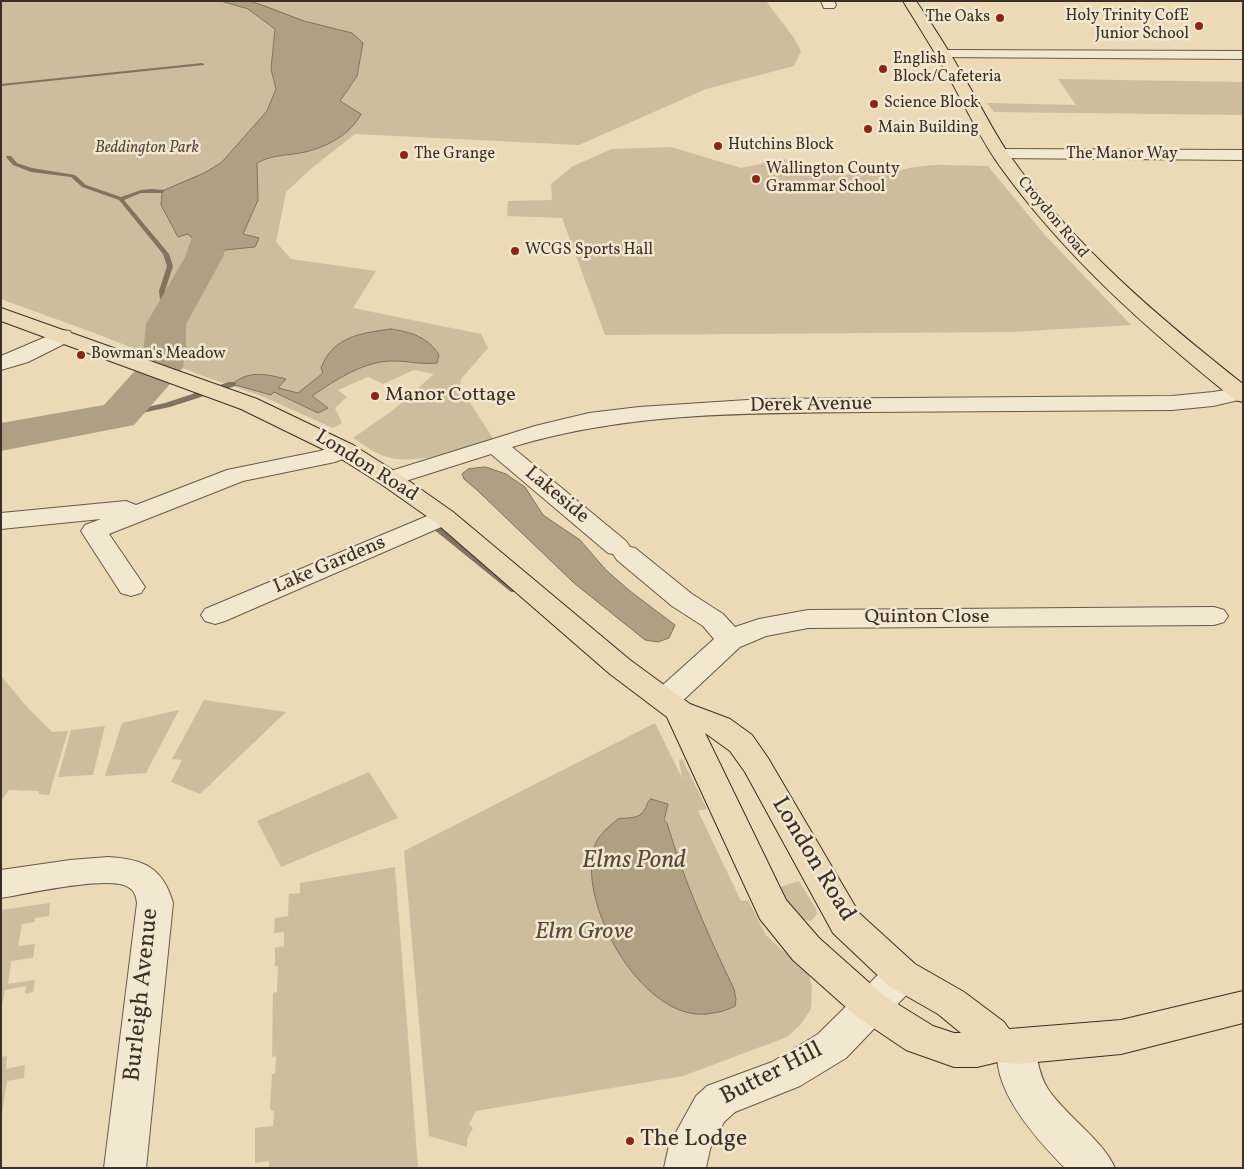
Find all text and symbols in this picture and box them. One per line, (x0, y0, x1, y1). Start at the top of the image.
place label: Holy Trinity CofE Junior School (1066, 7, 1189, 45)
place label: The Oaks (925, 8, 990, 28)
marker: The Oaks (994, 12, 1006, 24)
marker: Holy Trinity CofE Junior School (1193, 20, 1205, 32)
place label: English Block/Cafeteria (893, 50, 1002, 88)
marker: English Block/Cafeteria (877, 63, 889, 75)
place label: Science Block (884, 94, 979, 114)
marker: Science Block (868, 98, 880, 110)
place label: Main Building (878, 119, 979, 139)
marker: Main Building (862, 123, 874, 135)
place label: Hutchins Block (728, 136, 834, 156)
park label: Beddington Park (95, 139, 199, 159)
marker: Hutchins Block (712, 140, 724, 152)
place label: The Grange (414, 145, 495, 165)
street label: The Manor Way (1066, 145, 1178, 165)
marker: The Grange (398, 149, 410, 161)
place label: Wallington County Grammar School (766, 160, 900, 198)
marker: Wallington County Grammar School (750, 173, 762, 185)
street label: Croydon Road (1012, 173, 1092, 263)
place label: WCGS Sports Hall (525, 241, 653, 261)
marker: WCGS Sports Hall (509, 245, 521, 257)
place label: Bowman's Meadow (91, 345, 226, 365)
marker: Bowman's Meadow (75, 349, 87, 361)
place label: Manor Cottage (385, 384, 516, 408)
marker: Manor Cottage (369, 390, 381, 402)
street label: Derek Avenue (750, 393, 872, 419)
street label: London Road (310, 426, 422, 508)
street label: Lakeside (519, 462, 593, 530)
street label: Lake Gardens (270, 532, 390, 600)
street label: Quinton Close (865, 606, 989, 630)
street label: London Road (764, 793, 860, 927)
water label: Elms Pond (582, 847, 686, 877)
street label: Burleigh Avenue (120, 907, 166, 1083)
park label: Elm Grove (535, 920, 633, 948)
street label: Butter Hill (716, 1037, 828, 1113)
place label: The Lodge (640, 1127, 747, 1155)
marker: The Lodge (624, 1135, 636, 1147)

